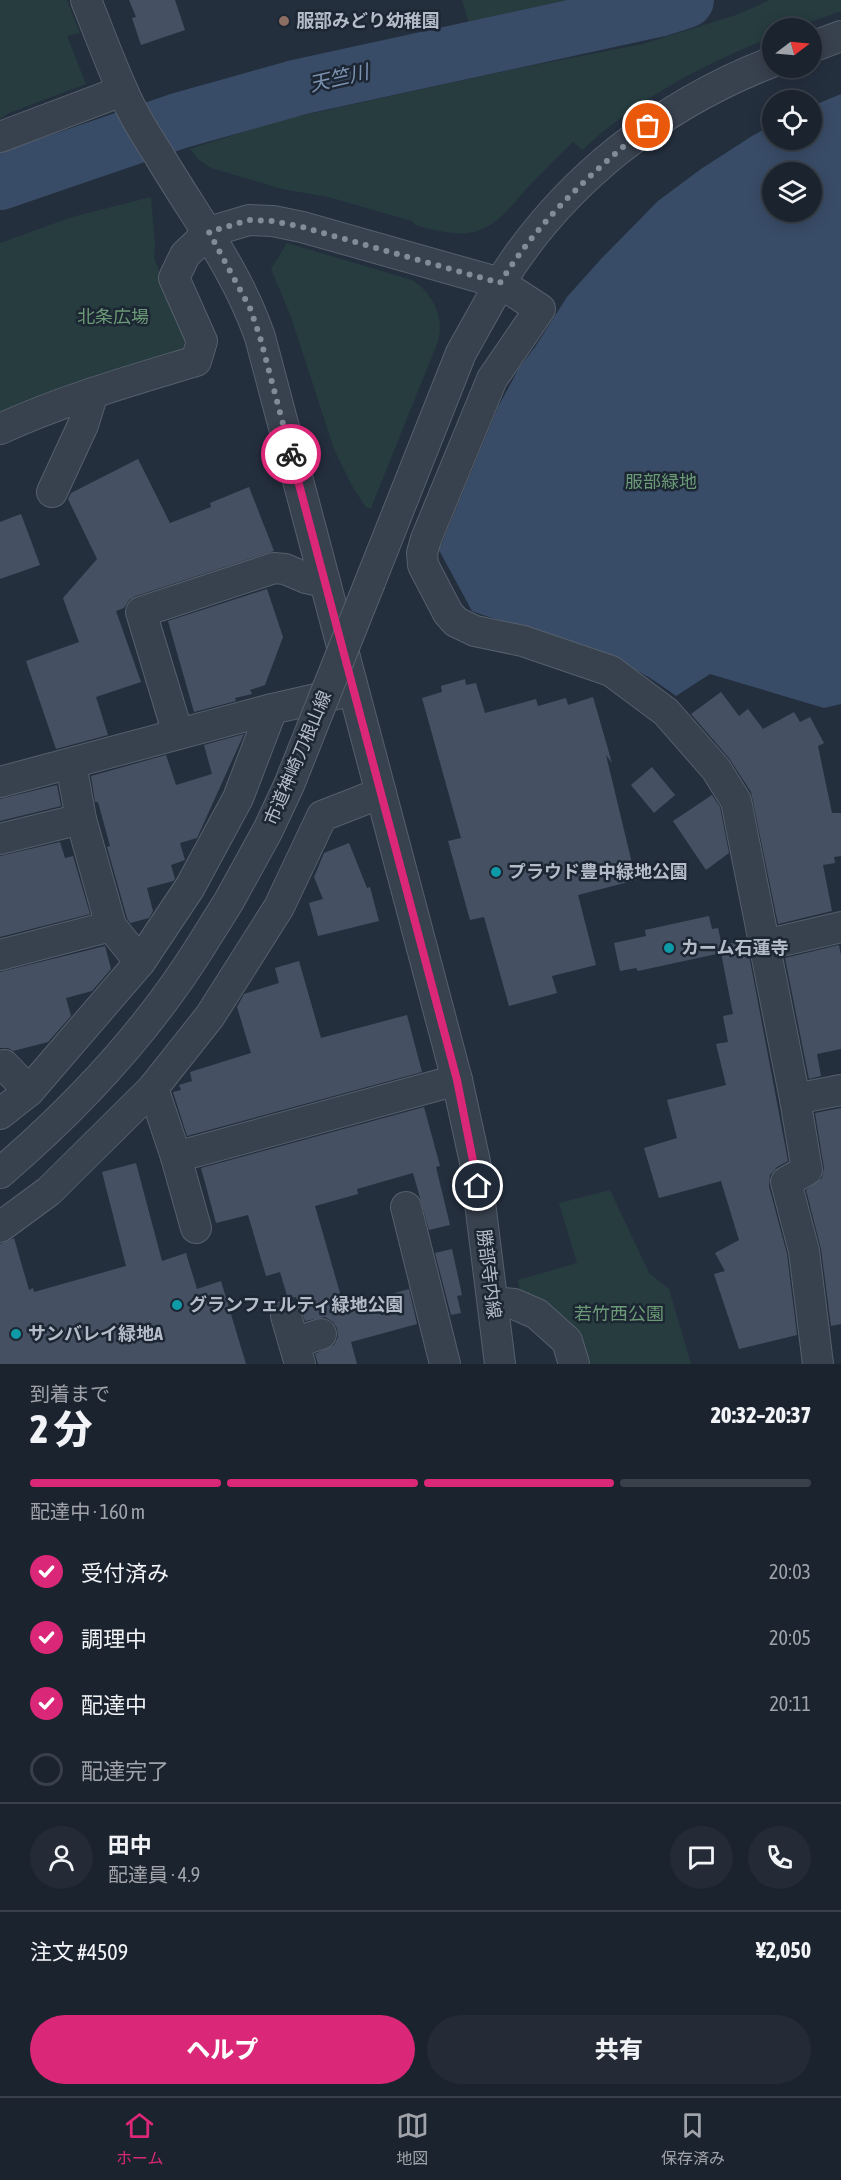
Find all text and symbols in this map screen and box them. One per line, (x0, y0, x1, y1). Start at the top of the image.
place label: 服部みどり幼稚園 (296, 10, 440, 31)
marker: 服部みどり幼稚園 (277, 14, 291, 28)
north arrow (762, 18, 822, 78)
map controls (762, 18, 822, 222)
water label: 天竺川 (307, 59, 373, 95)
button: locate (762, 90, 822, 150)
pin (622, 100, 673, 151)
icon: bag (631, 109, 664, 142)
button: layers (762, 162, 822, 222)
park label: 北条広場 (77, 306, 149, 327)
courier (261, 424, 321, 484)
icon: bike (275, 438, 308, 471)
park label: 服部緑地 (625, 471, 697, 492)
street label: 市道神崎刀根山線 (260, 687, 335, 828)
place label: プラウド豊中緑地公園 (508, 861, 688, 882)
marker: プラウド豊中緑地公園 (489, 865, 503, 879)
place label: カーム石蓮寺 (681, 937, 788, 958)
marker: カーム石蓮寺 (662, 941, 676, 955)
pin (452, 1160, 503, 1211)
icon: home (461, 1169, 494, 1202)
street label: 勝部寺内線 (474, 1228, 505, 1320)
place label: グランフェルティ緑地公園 (189, 1294, 403, 1315)
marker: グランフェルティ緑地公園 (170, 1298, 184, 1312)
park label: 若竹西公園 (574, 1303, 664, 1324)
place label: サンバレイ緑地A (28, 1323, 163, 1344)
marker: サンバレイ緑地A (9, 1327, 23, 1341)
text: 到着まで (30, 1382, 110, 1405)
text: 20:32–20:37 (711, 1402, 811, 1428)
text: 2 分 (30, 1407, 93, 1451)
text: 配達中 · 160 m (30, 1500, 145, 1523)
icon: check (30, 1555, 63, 1588)
text: 受付済み (81, 1560, 169, 1586)
text: 20:03 (769, 1560, 811, 1583)
icon: check (30, 1621, 63, 1654)
text: 調理中 (81, 1626, 147, 1652)
text: 20:05 (769, 1626, 811, 1649)
icon: check (30, 1687, 63, 1720)
text: 配達中 (81, 1692, 147, 1718)
text: 20:11 (769, 1692, 811, 1715)
text: 配達完了 (81, 1758, 169, 1784)
button: person (30, 1826, 93, 1889)
button: chat (670, 1826, 733, 1889)
button: phone (748, 1826, 811, 1889)
text: 田中 (108, 1832, 152, 1858)
text: 配達員 · 4.9 (108, 1863, 200, 1886)
text: ¥2,050 (756, 1937, 811, 1963)
text: 注文 #4509 (30, 1939, 128, 1965)
button: ヘルプ (30, 2015, 415, 2084)
button: 共有 (427, 2015, 811, 2084)
tab: ホーム (116, 2109, 164, 2169)
tab: 地図 (396, 2109, 429, 2169)
tab: 保存済み (661, 2109, 725, 2169)

